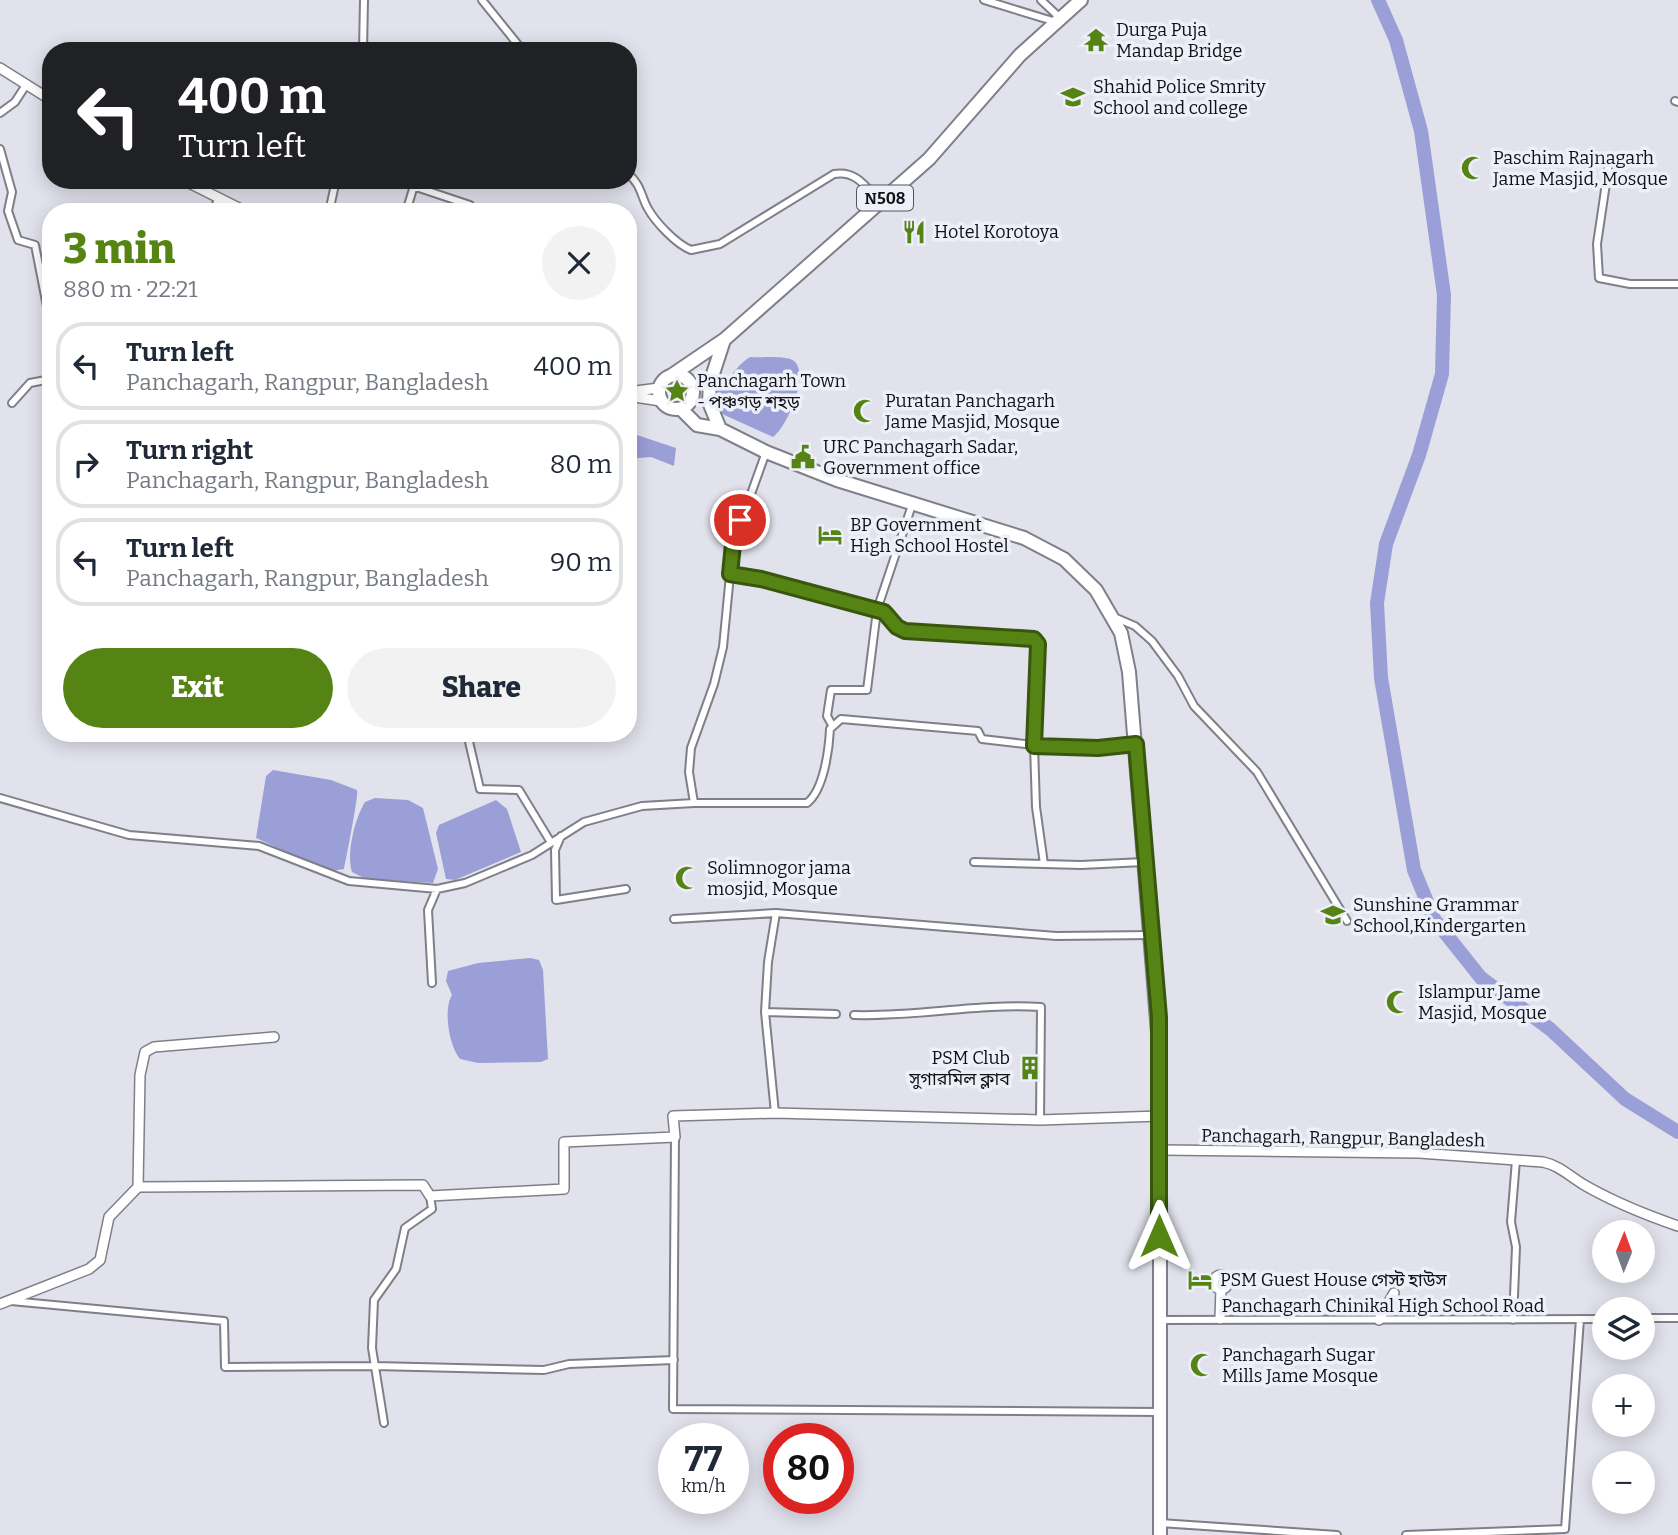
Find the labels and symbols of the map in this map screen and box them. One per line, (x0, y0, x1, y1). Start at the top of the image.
place label: Durga Puja Mandap Bridge (1116, 19, 1242, 62)
temple icon: Durga Puja Mandap Bridge (1082, 26, 1110, 54)
place label: Shahid Police Smrity School and college (1093, 76, 1266, 119)
school or university icon: Shahid Police Smrity School and college (1059, 83, 1087, 111)
place label: Paschim Rajnagarh Jame Masjid, Mosque (1492, 147, 1668, 190)
mosque icon: Paschim Rajnagarh Jame Masjid, Mosque (1459, 154, 1487, 182)
road number: N508 (857, 186, 913, 210)
restaurant icon: Hotel Korotoya (900, 218, 928, 246)
place label: Hotel Korotoya (934, 221, 1059, 243)
place label: Panchagarh Town - পঞ্চগড় শহড় (697, 370, 847, 413)
place icon: Panchagarh Town - পঞ্চগড় শহড় (663, 377, 691, 405)
place label: Puratan Panchagarh Jame Masjid, Mosque (884, 390, 1060, 433)
mosque icon: Puratan Panchagarh Jame Masjid, Mosque (851, 397, 879, 425)
place label: URC Panchagarh Sadar, Government office (823, 436, 1018, 479)
public building icon: URC Panchagarh Sadar, Government office (789, 443, 817, 471)
pin (710, 490, 770, 550)
place label: BP Government High School Hostel (850, 514, 1009, 557)
hotel icon: BP Government High School Hostel (816, 521, 844, 549)
place label: Solimnogor jama mosjid, Mosque (707, 857, 851, 900)
mosque icon: Solimnogor jama mosjid, Mosque (673, 864, 701, 892)
place label: Sunshine Grammar School,Kindergarten (1353, 894, 1527, 937)
school or university icon: Sunshine Grammar School,Kindergarten (1319, 901, 1347, 929)
place label: Islampur Jame Masjid, Mosque (1418, 981, 1547, 1024)
mosque icon: Islampur Jame Masjid, Mosque (1384, 988, 1412, 1016)
place label: PSM Club সুগারমিল ক্লাব (908, 1047, 1010, 1090)
building icon: PSM Club সুগারমিল ক্লাব (1016, 1054, 1044, 1082)
street label: Panchagarh, Rangpur, Bangladesh (1201, 1125, 1485, 1151)
position arrow (1122, 1199, 1196, 1273)
north arrow (1592, 1220, 1656, 1283)
hotel icon: PSM Guest House গেস্ট হাউস (1186, 1266, 1214, 1294)
place label: PSM Guest House গেস্ট হাউস (1220, 1269, 1448, 1291)
street label: Panchagarh Chinikal High School Road (1221, 1295, 1545, 1317)
place label: Panchagarh Sugar Mills Jame Mosque (1222, 1344, 1378, 1387)
mosque icon: Panchagarh Sugar Mills Jame Mosque (1188, 1351, 1216, 1379)
speed limit sign: 80 (763, 1423, 854, 1514)

